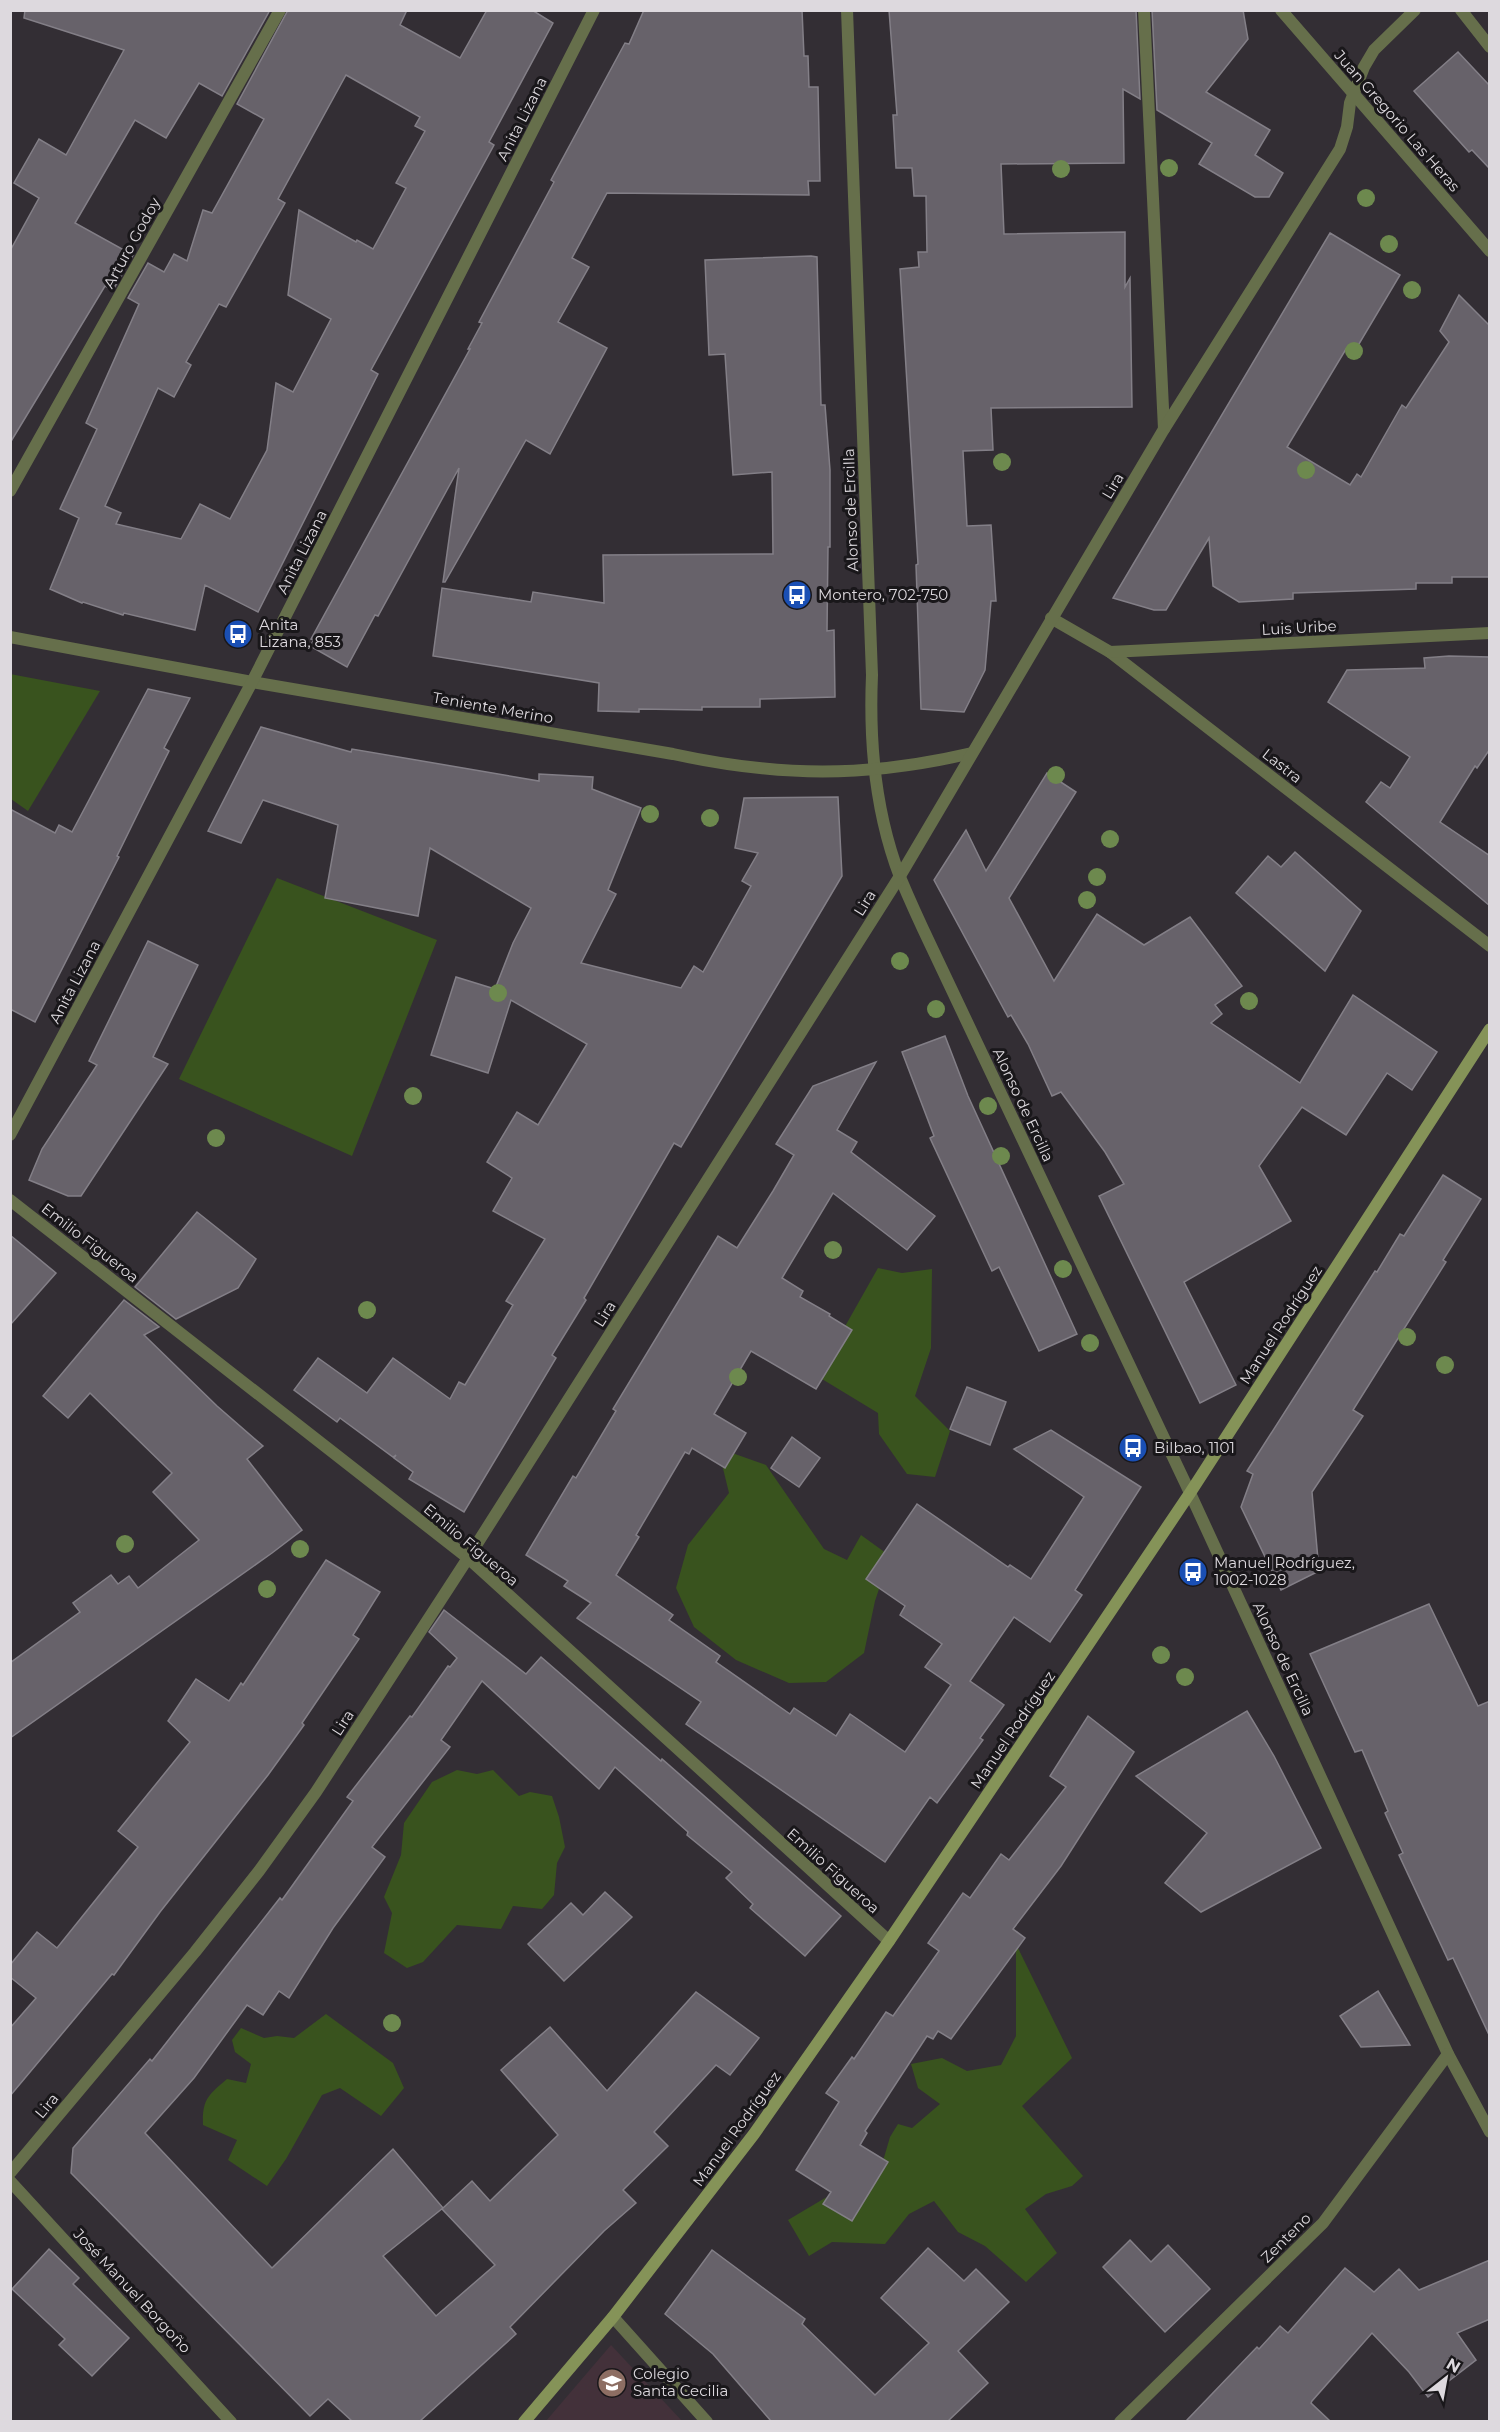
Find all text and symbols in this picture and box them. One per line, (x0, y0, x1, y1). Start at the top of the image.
street label: Juan Gregorio Las Heras (1330, 45, 1464, 195)
street label: Anita Lizana (492, 74, 551, 164)
street label: Arturo Godoy (99, 193, 165, 291)
street label: Alonso de Ercilla (839, 448, 862, 572)
street label: Lira (1097, 469, 1128, 502)
street label: Anita Lizana (272, 507, 331, 597)
bus stop icon: Montero, 702-750 (781, 579, 813, 611)
place label: Montero, 702-750 (818, 585, 948, 604)
place label: Anita Lizana, 853 (259, 615, 341, 651)
street label: Luis Uribe (1261, 616, 1337, 639)
bus stop icon: Anita Lizana, 853 (222, 618, 254, 650)
street label: Teniente Merino (431, 688, 555, 727)
street label: Lastra (1259, 744, 1306, 787)
street label: Lira (849, 886, 880, 919)
street label: Anita Lizana (45, 937, 104, 1027)
street label: Alonso de Ercilla (989, 1045, 1058, 1165)
street label: Emilio Figueroa (38, 1199, 143, 1287)
street label: Manuel Rodríguez (1235, 1261, 1326, 1388)
street label: Lira (589, 1297, 620, 1330)
bus stop icon: Bilbao, 1101 (1117, 1432, 1149, 1464)
place label: Bilbao, 1101 (1154, 1438, 1235, 1457)
street label: Emilio Figueroa (420, 1499, 523, 1590)
place label: Manuel Rodríguez, 1002-1028 (1214, 1553, 1355, 1589)
bus stop icon: Manuel Rodríguez, 1002-1028 (1177, 1556, 1209, 1588)
street label: Alonso de Ercilla (1249, 1599, 1318, 1719)
street label: Manuel Rodríguez (966, 1667, 1059, 1792)
street label: Lira (327, 1706, 358, 1739)
street label: Emilio Figueroa (783, 1824, 884, 1917)
street label: Manuel Rodríguez (688, 2067, 785, 2190)
street label: Lira (31, 2089, 63, 2122)
street label: Zenteno (1257, 2209, 1315, 2267)
street label: José Manuel Borgoño (69, 2224, 195, 2357)
north arrow (1416, 2348, 1476, 2408)
text: N (1443, 2354, 1464, 2377)
place label: Colegio Santa Cecilia (633, 2364, 728, 2400)
school or university icon: Colegio Santa Cecilia (596, 2367, 628, 2399)

